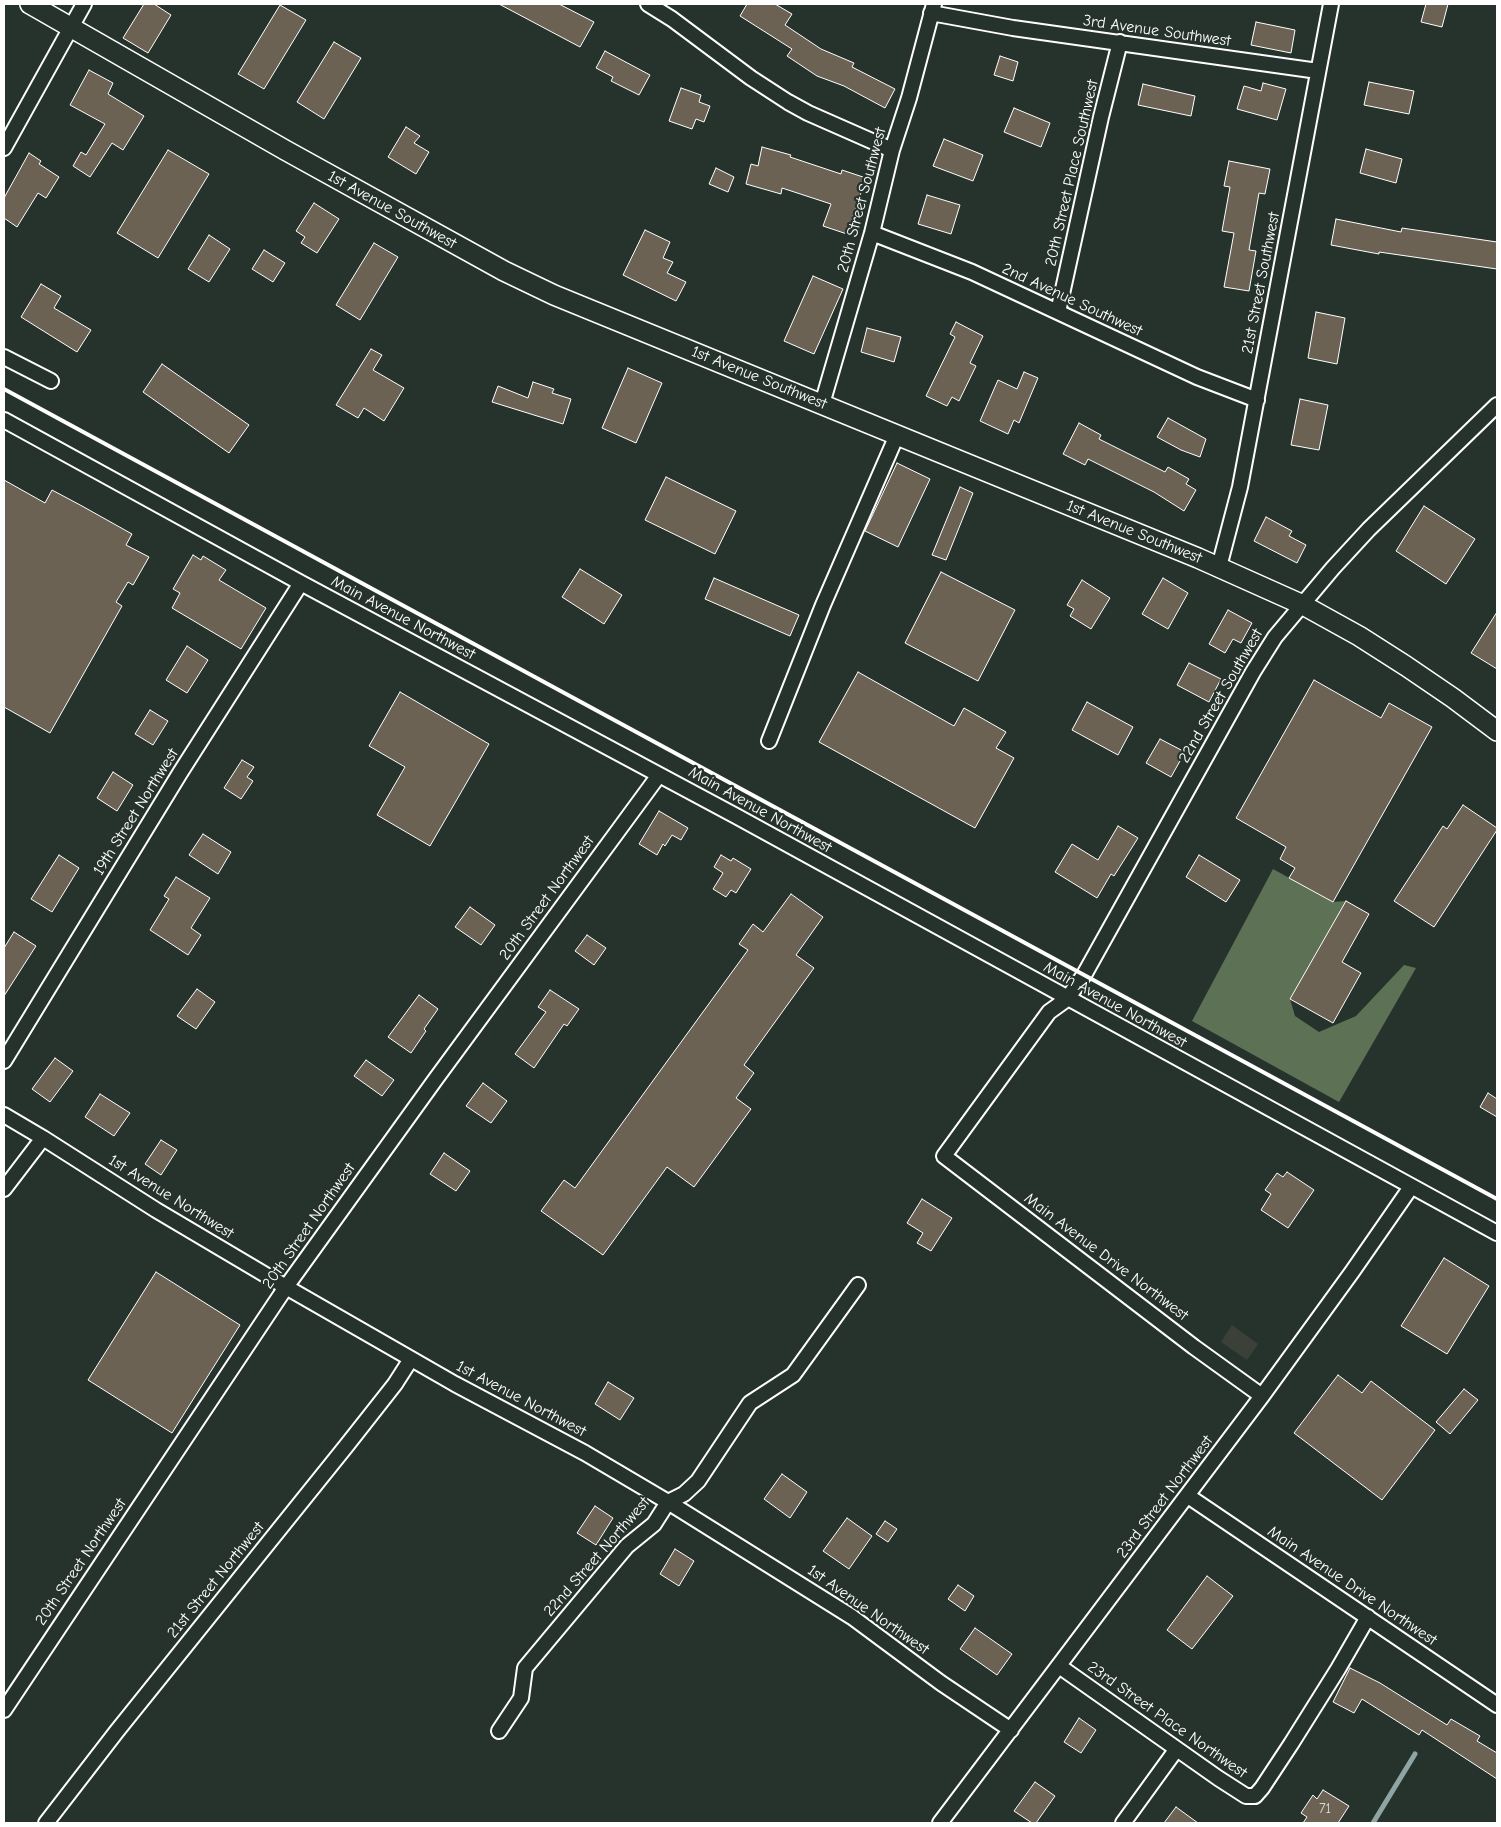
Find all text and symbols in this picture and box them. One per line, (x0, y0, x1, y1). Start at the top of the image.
street label: 3rd Avenue Southwest (1082, 11, 1232, 51)
street label: 20th Street Place Southwest (1041, 78, 1103, 268)
street label: 20th Street Southwest (833, 125, 891, 275)
street label: 1st Avenue Southwest (324, 167, 460, 253)
street label: 21st Street Southwest (1238, 211, 1284, 355)
street label: 2nd Avenue Southwest (999, 259, 1145, 341)
street label: 1st Avenue Southwest (689, 342, 829, 414)
street label: 1st Avenue Southwest (1064, 496, 1204, 568)
street label: Main Avenue Northwest (328, 572, 478, 664)
street label: 22nd Street Southwest (1175, 625, 1267, 767)
street label: 19th Street Northwest (89, 745, 183, 879)
street label: Main Avenue Northwest (685, 763, 835, 857)
street label: 20th Street Northwest (495, 832, 599, 964)
street label: Main Avenue Northwest (1040, 958, 1190, 1052)
street label: 1st Avenue Northwest (105, 1151, 237, 1243)
street label: 20th Street Northwest (258, 1159, 360, 1293)
street label: Main Avenue Drive Northwest (1020, 1189, 1192, 1325)
street label: 1st Avenue Northwest (453, 1357, 589, 1441)
street label: 23rd Street Northwest (1113, 1432, 1217, 1562)
street label: 22nd Street Northwest (540, 1493, 654, 1621)
street label: 20th Street Northwest (31, 1495, 131, 1629)
street label: 21st Street Northwest (163, 1518, 269, 1642)
street label: Main Avenue Drive Northwest (1264, 1522, 1440, 1650)
street label: 1st Avenue Northwest (804, 1561, 932, 1659)
street label: 23rd Street Place Northwest (1084, 1658, 1250, 1782)
house number: 71 (1319, 1801, 1331, 1817)

